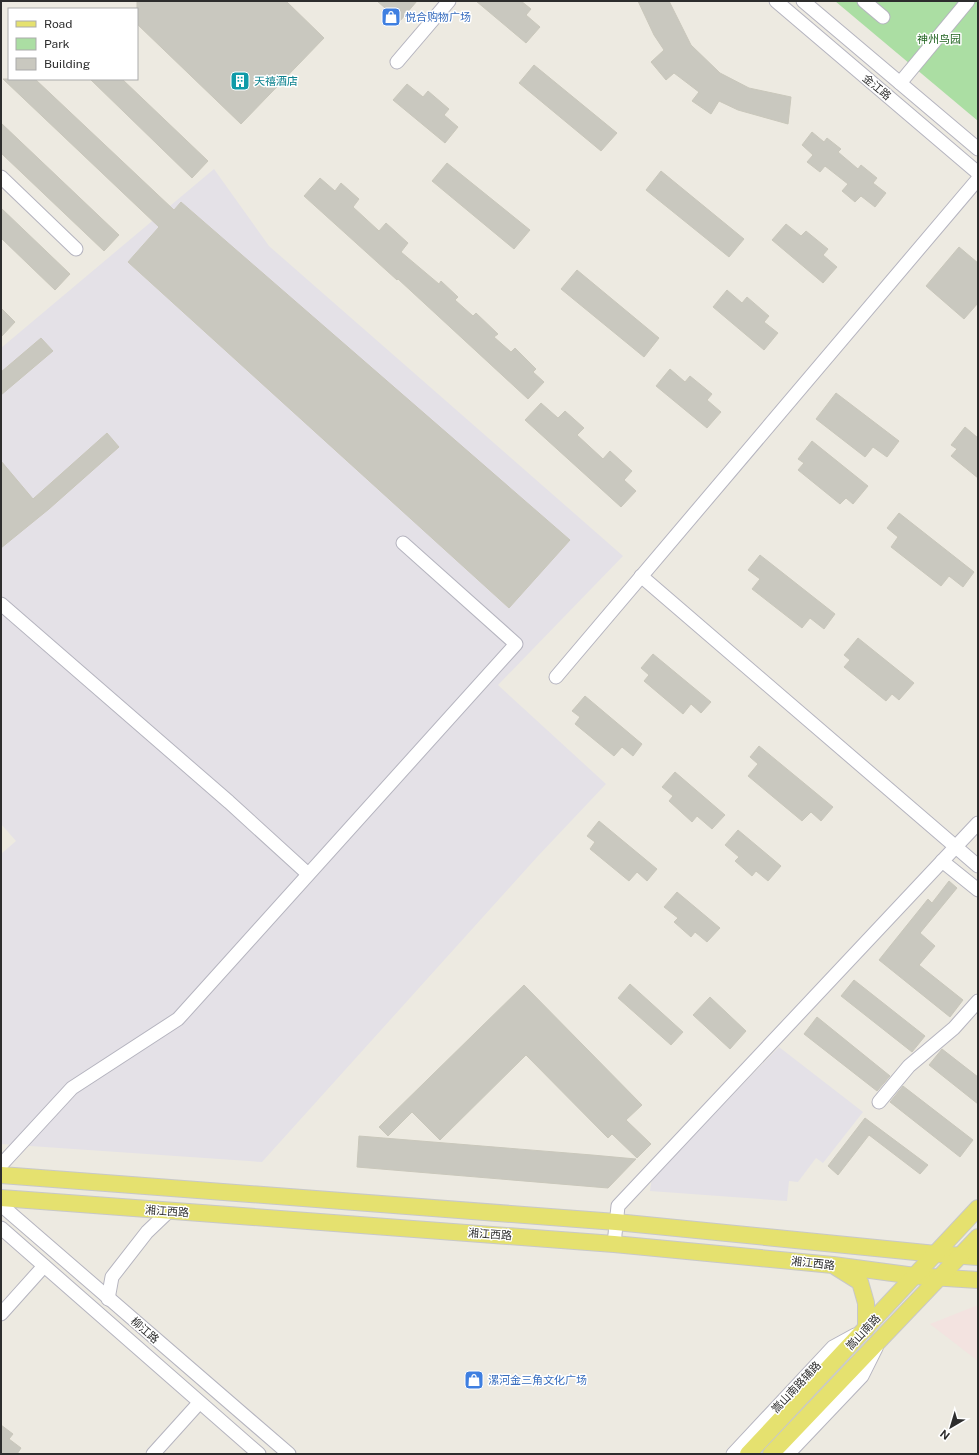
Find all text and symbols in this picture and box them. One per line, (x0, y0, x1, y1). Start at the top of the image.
shop icon: 悦合购物广场 (380, 6, 402, 28)
legend (8, 8, 138, 80)
place label: 悦合购物广场 (405, 11, 471, 23)
text: Road (44, 17, 72, 31)
park label: 神州鸟园 (917, 33, 961, 45)
text: Park (44, 37, 70, 51)
text: Building (44, 57, 90, 71)
building icon: 天禧酒店 (229, 70, 251, 92)
street label: 金江路 (861, 72, 893, 102)
place label: 天禧酒店 (254, 75, 298, 87)
street label: 湘江西路 (145, 1203, 189, 1219)
street label: 湘江西路 (468, 1226, 512, 1242)
street label: 湘江西路 (790, 1255, 836, 1271)
street label: 嵩山南路 (844, 1312, 882, 1352)
street label: 柳江路 (129, 1315, 161, 1345)
street label: 嵩山南路辅路 (769, 1359, 823, 1415)
shop icon: 漯河金三角文化广场 (463, 1369, 485, 1391)
place label: 漯河金三角文化广场 (488, 1374, 587, 1386)
north arrow (931, 1407, 971, 1447)
text: N (938, 1428, 952, 1442)

